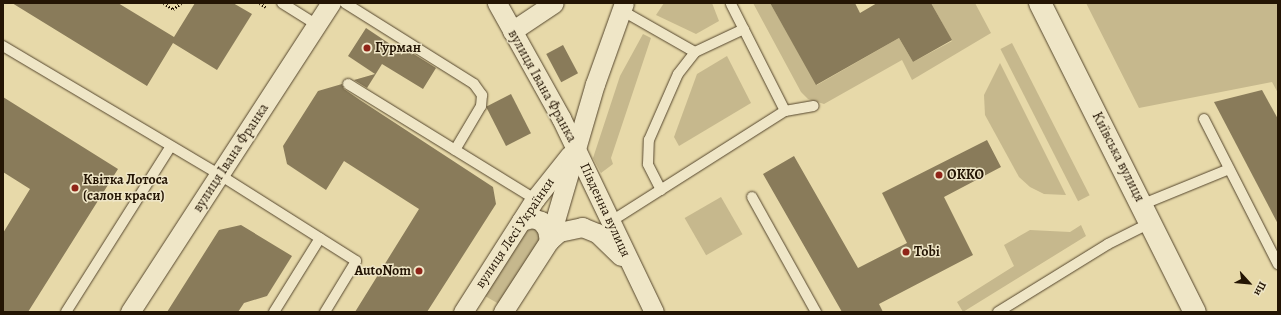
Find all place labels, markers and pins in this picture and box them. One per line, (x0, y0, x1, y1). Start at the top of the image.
place label: Гурман (375, 40, 421, 56)
marker: Гурман (362, 43, 372, 53)
place label: OKKO (947, 167, 984, 183)
marker: OKKO (934, 170, 944, 180)
place label: Квітка Лотоса (салон краси) (83, 172, 168, 204)
marker: Квітка Лотоса (салон краси) (70, 183, 80, 193)
place label: Tobi (914, 244, 940, 260)
marker: Tobi (901, 247, 911, 257)
place label: AutoNom (354, 263, 411, 279)
marker: AutoNom (414, 266, 424, 276)

